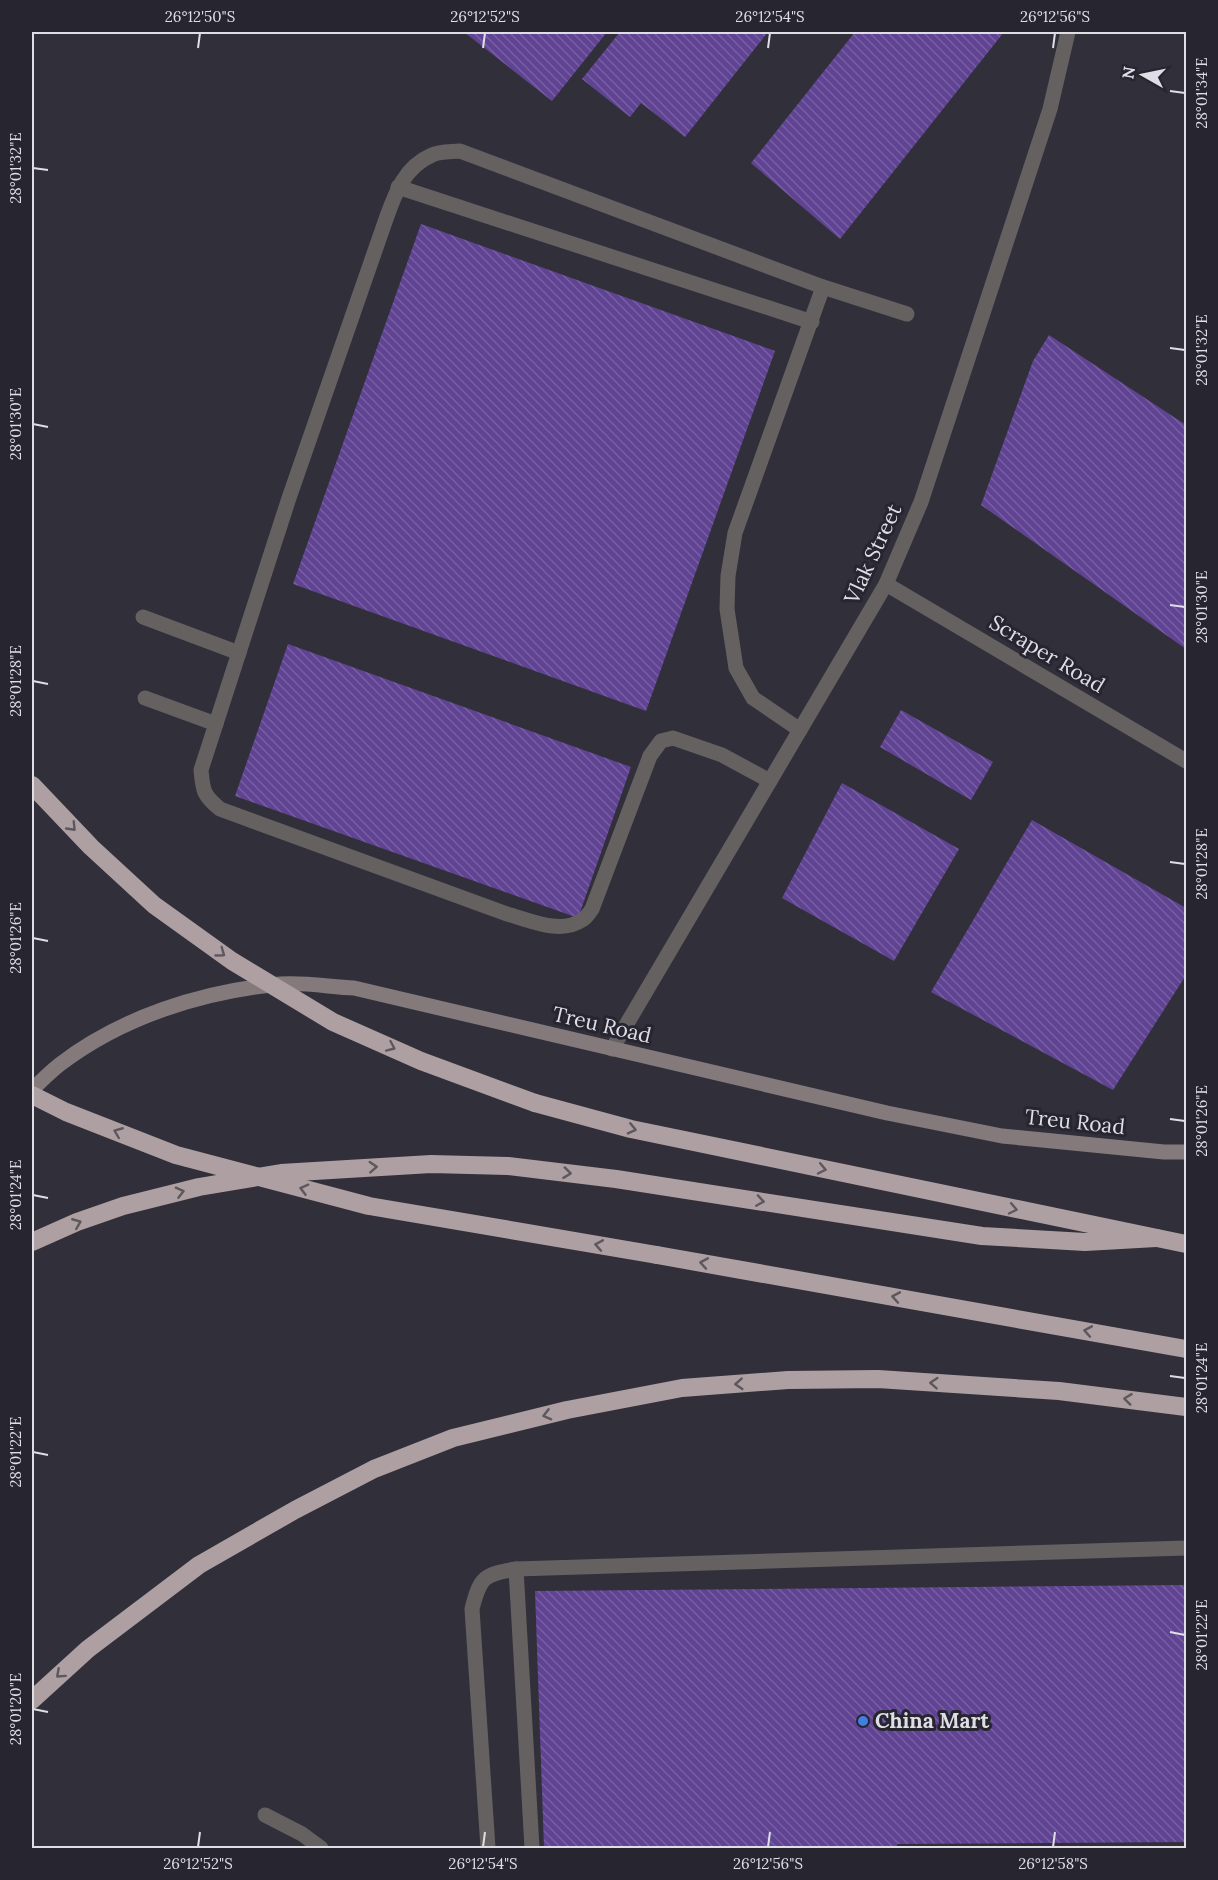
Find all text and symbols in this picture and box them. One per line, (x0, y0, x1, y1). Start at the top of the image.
text: 26°12'50"S (165, 7, 235, 26)
text: 26°12'52"S (450, 7, 520, 26)
text: 26°12'54"S (735, 7, 805, 26)
text: 26°12'56"S (1020, 7, 1090, 26)
north arrow (1113, 45, 1173, 105)
text: 28°01'34"E (1192, 57, 1211, 129)
text: N (1117, 65, 1139, 80)
text: 28°01'32"E (6, 132, 25, 204)
text: 28°01'32"E (1192, 314, 1211, 386)
text: 28°01'30"E (6, 388, 25, 460)
street label: Vlak Street (837, 499, 908, 609)
text: 28°01'30"E (1192, 571, 1211, 643)
street label: Scraper Road (985, 608, 1110, 699)
text: 28°01'28"E (6, 645, 25, 717)
one-way arrow (65, 821, 76, 831)
text: 28°01'28"E (1192, 828, 1211, 900)
text: 28°01'26"E (6, 902, 25, 974)
one-way arrow (214, 946, 225, 957)
street label: Treu Road (550, 1000, 654, 1049)
one-way arrow (384, 1040, 395, 1052)
text: 28°01'26"E (1192, 1085, 1211, 1157)
street label: Treu Road (1024, 1103, 1126, 1140)
one-way arrow (626, 1122, 636, 1135)
one-way arrow (113, 1127, 124, 1139)
text: 28°01'24"E (6, 1160, 25, 1230)
one-way arrow (368, 1161, 377, 1174)
one-way arrow (817, 1162, 827, 1175)
one-way arrow (563, 1167, 572, 1179)
one-way arrow (300, 1183, 310, 1196)
one-way arrow (174, 1186, 184, 1199)
one-way arrow (755, 1194, 765, 1207)
one-way arrow (1008, 1202, 1018, 1215)
one-way arrow (70, 1218, 81, 1230)
one-way arrow (594, 1239, 604, 1252)
one-way arrow (699, 1258, 708, 1270)
one-way arrow (891, 1292, 900, 1304)
one-way arrow (1083, 1326, 1092, 1338)
text: 28°01'24"E (1192, 1343, 1211, 1413)
one-way arrow (735, 1377, 744, 1390)
one-way arrow (930, 1377, 939, 1390)
one-way arrow (1124, 1394, 1133, 1406)
one-way arrow (543, 1407, 553, 1420)
text: 28°01'22"E (6, 1416, 25, 1488)
text: 28°01'22"E (1192, 1599, 1211, 1671)
one-way arrow (56, 1667, 66, 1678)
text: 28°01'20"E (6, 1673, 25, 1745)
place label: China Mart (875, 1707, 990, 1734)
marker: China Mart (856, 1714, 870, 1728)
text: 26°12'52"S (163, 1854, 233, 1873)
text: 26°12'54"S (448, 1854, 518, 1873)
text: 26°12'56"S (733, 1854, 803, 1873)
text: 26°12'58"S (1018, 1854, 1088, 1873)

